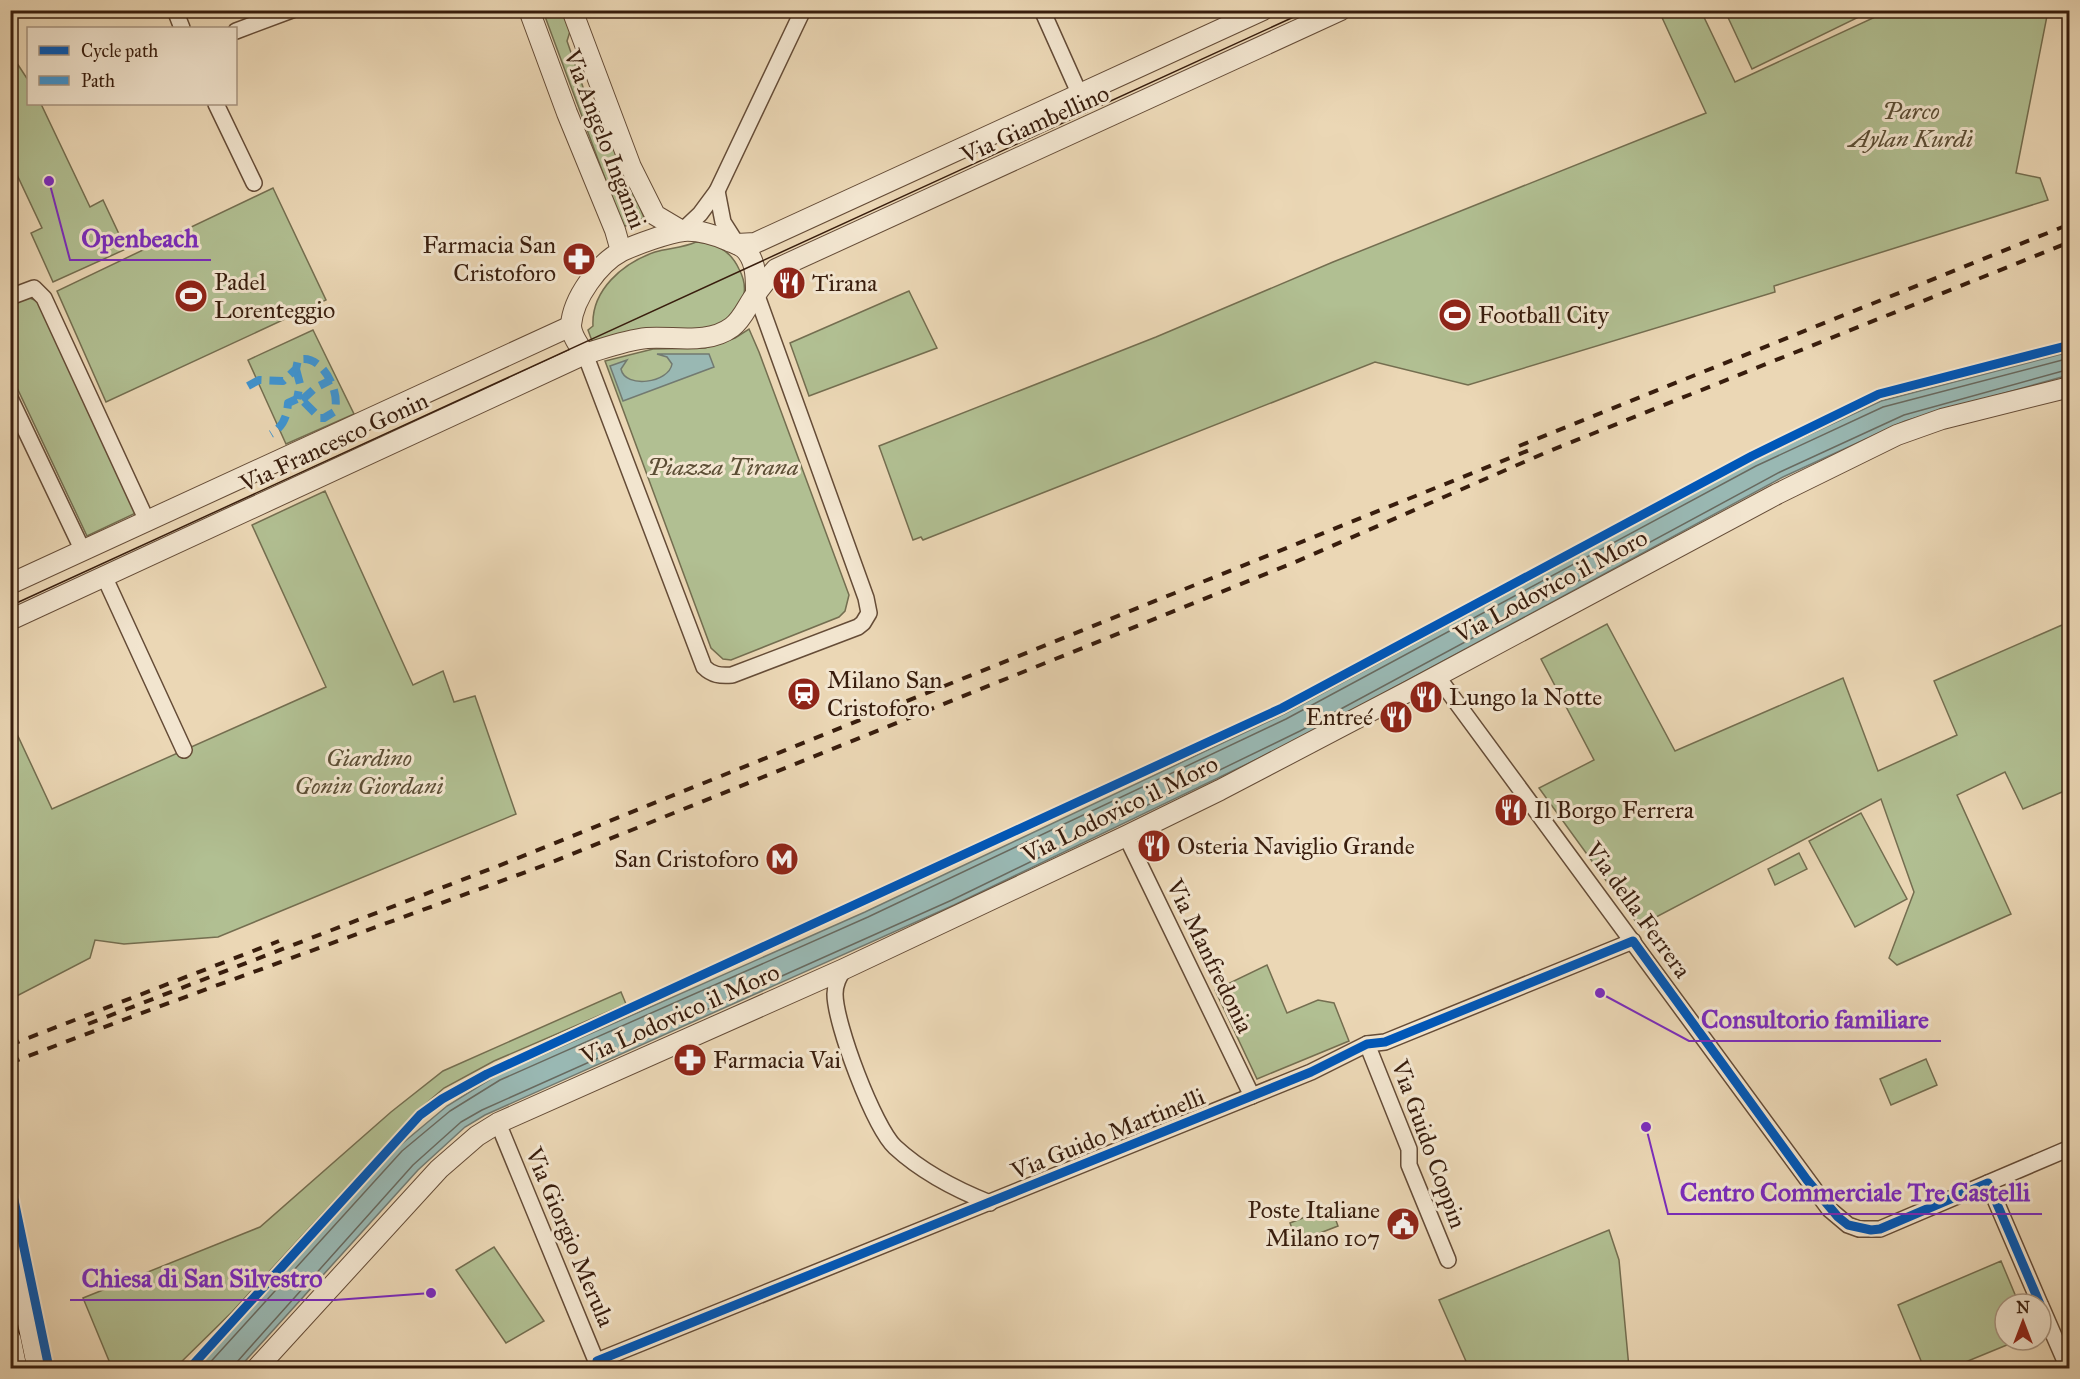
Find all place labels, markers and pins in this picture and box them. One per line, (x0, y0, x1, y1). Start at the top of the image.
callout: Openbeach (70, 216, 211, 260)
place label: Farmacia San Cristoforo (422, 230, 556, 288)
pharmacy icon: Farmacia San Cristoforo (561, 241, 597, 277)
restaurant icon: Tirana (771, 265, 807, 301)
place label: Padel Lorenteggio (214, 267, 335, 325)
place label: Tirana (812, 268, 878, 298)
sports icon: Padel Lorenteggio (173, 278, 209, 314)
sports icon: Football City (1437, 297, 1473, 333)
place label: Football City (1478, 300, 1609, 330)
place label: Milano San Cristoforo (827, 665, 942, 723)
station icon: Milano San Cristoforo (786, 676, 822, 712)
restaurant icon: Lungo la Notte (1408, 679, 1444, 715)
place label: Lungo la Notte (1449, 682, 1602, 712)
restaurant icon: Entreé (1378, 699, 1414, 735)
place label: Entreé (1306, 702, 1373, 732)
restaurant icon: Il Borgo Ferrera (1493, 792, 1529, 828)
place label: Il Borgo Ferrera (1534, 795, 1695, 825)
restaurant icon: Osteria Naviglio Grande (1136, 828, 1172, 864)
place label: Osteria Naviglio Grande (1177, 831, 1415, 861)
metro station icon: San Cristoforo (764, 841, 800, 877)
place label: San Cristoforo (614, 844, 759, 874)
callout: Consultorio familiare (1689, 997, 1941, 1041)
pharmacy icon: Farmacia Vai (672, 1042, 708, 1078)
place label: Farmacia Vai (713, 1045, 842, 1075)
callout: Centro Commerciale Tre Castelli (1668, 1170, 2042, 1214)
place label: Poste Italiane Milano 107 (1248, 1195, 1380, 1253)
public building icon: Poste Italiane Milano 107 (1385, 1206, 1421, 1242)
callout: Chiesa di San Silvestro (70, 1256, 335, 1300)

